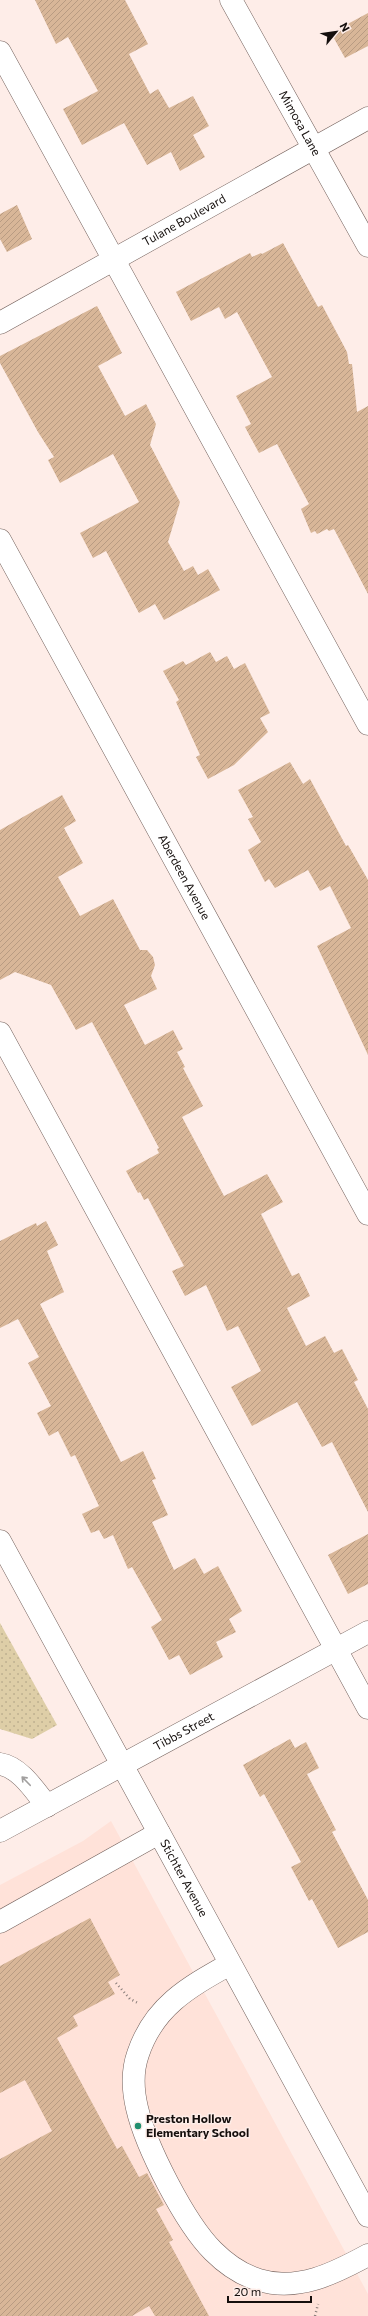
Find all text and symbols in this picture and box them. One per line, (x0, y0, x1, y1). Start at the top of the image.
north arrow (316, 12, 356, 52)
text: N (337, 20, 353, 34)
street label: Mimosa Lane (277, 88, 324, 158)
street label: Tulane Boulevard (140, 191, 228, 248)
street label: Aberdeen Avenue (156, 831, 214, 922)
street label: Tibbs Street (151, 1709, 216, 1753)
one-way arrow (22, 1776, 31, 1786)
street label: Stichter Avenue (158, 1837, 211, 1919)
place label: Preston Hollow Elementary School (146, 2111, 249, 2139)
marker: Preston Hollow Elementary School (133, 2121, 143, 2131)
scale bar (228, 2278, 311, 2304)
text: 20 m (234, 2284, 261, 2298)

